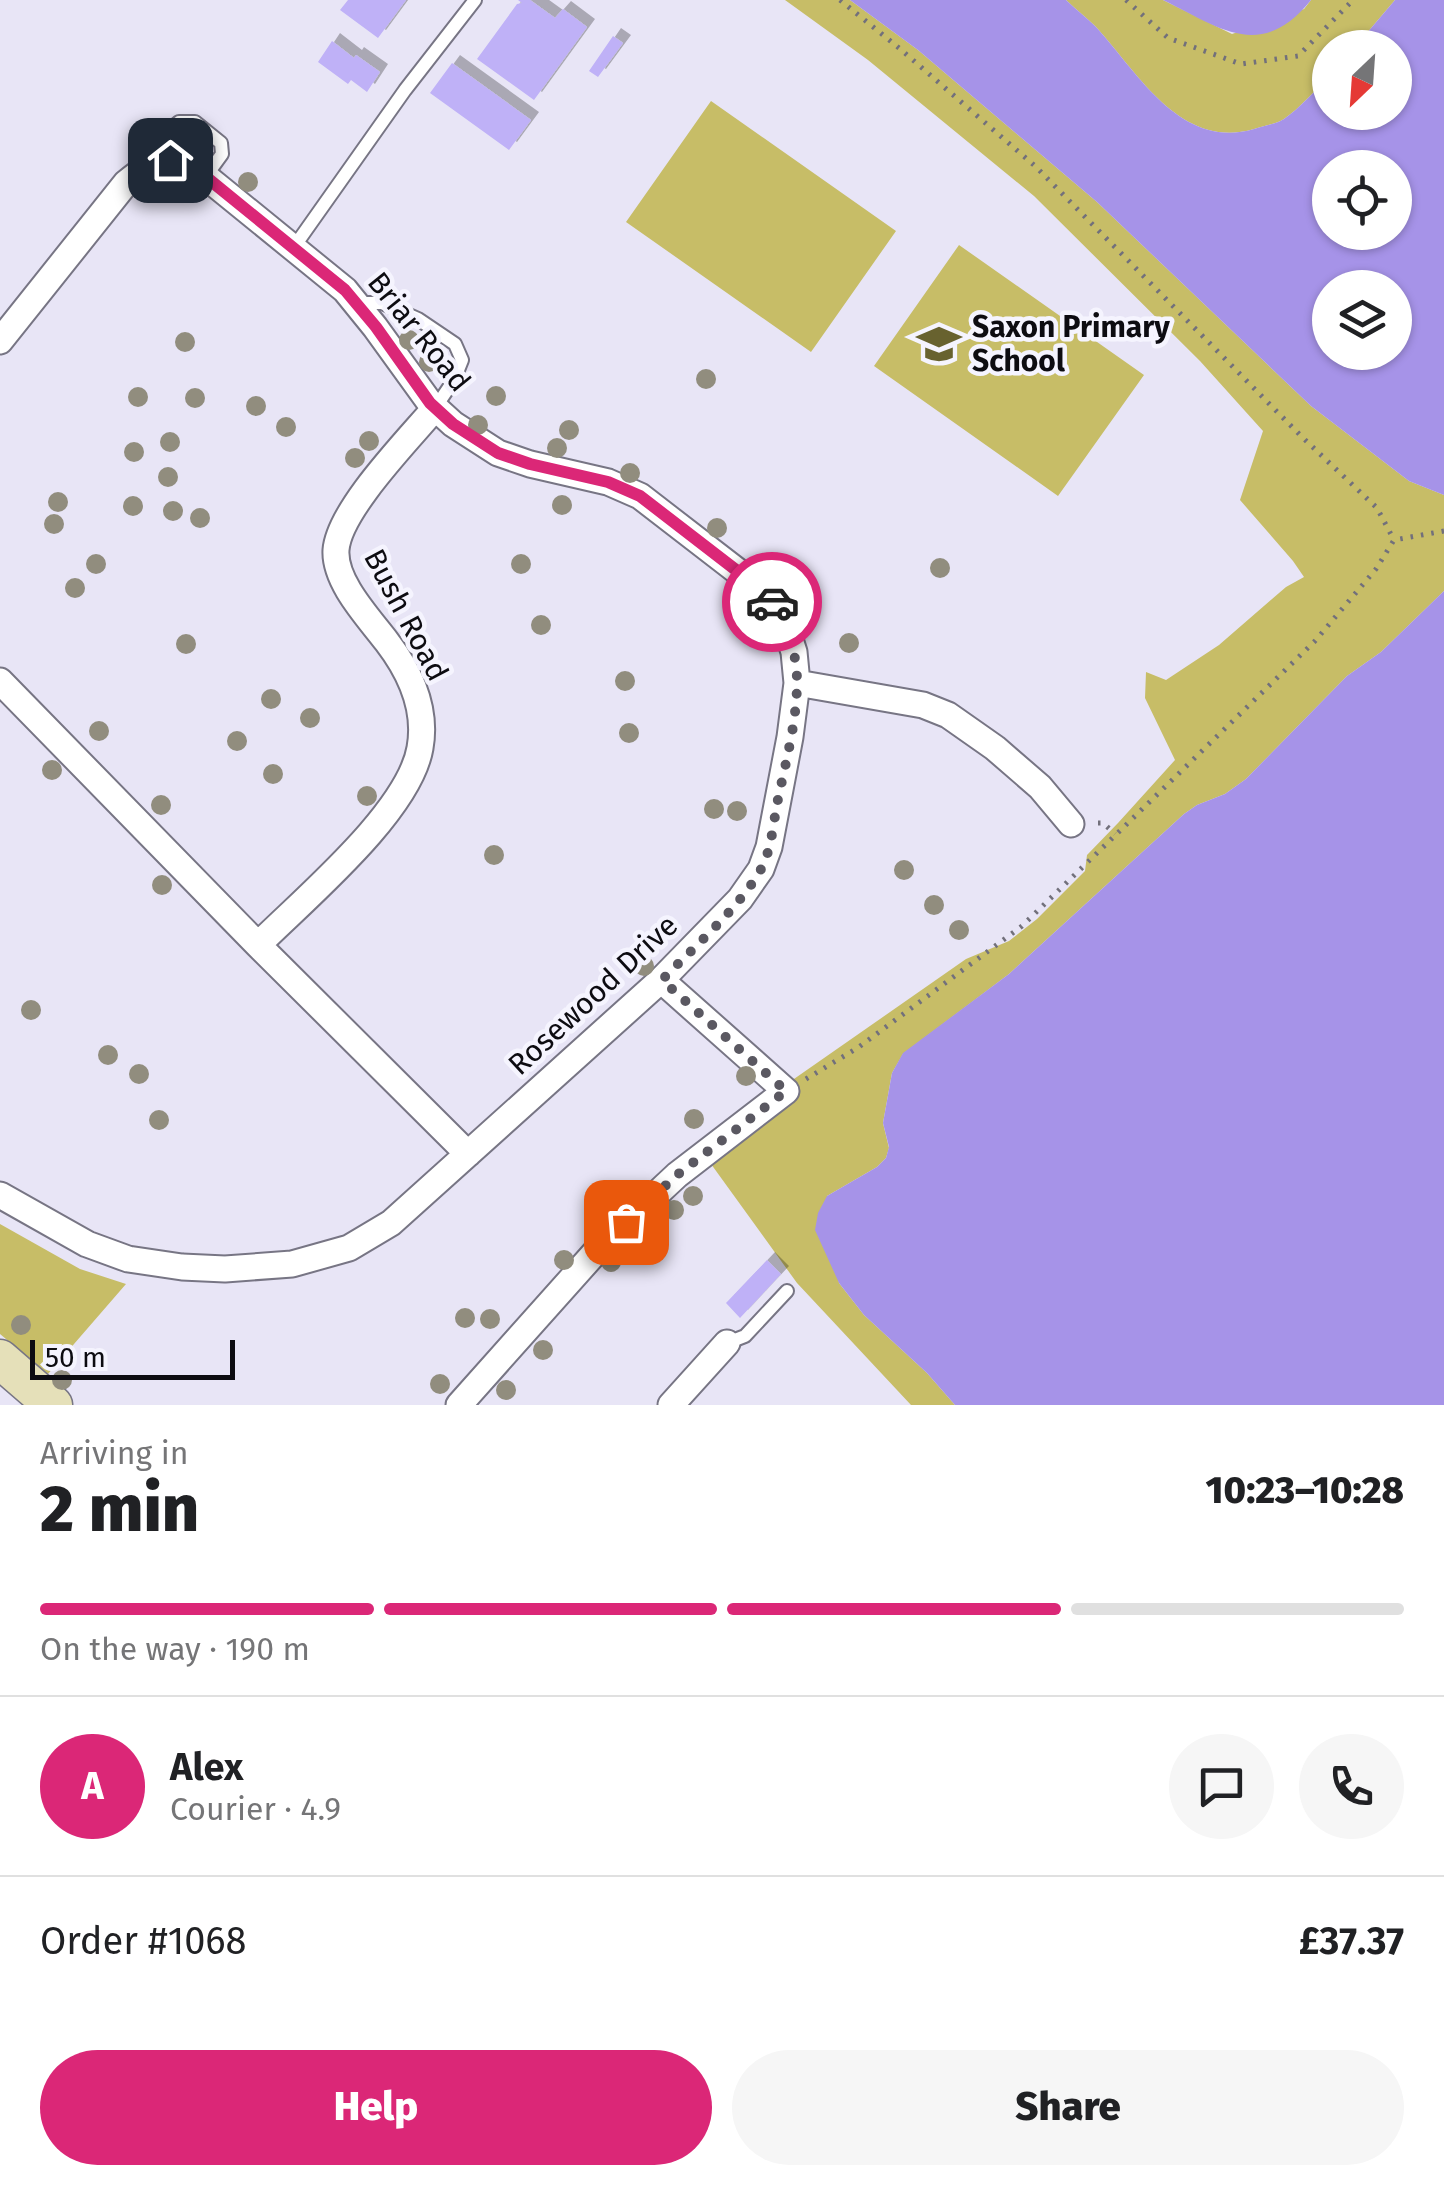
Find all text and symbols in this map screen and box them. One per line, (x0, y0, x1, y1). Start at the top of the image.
north arrow (1312, 30, 1412, 130)
map controls (1312, 30, 1412, 370)
pin (128, 118, 213, 203)
icon: home (143, 133, 198, 188)
button: locate (1312, 150, 1412, 250)
street label: Briar Road (360, 265, 478, 399)
button: layers (1312, 270, 1412, 370)
place label: Saxon Primary School (972, 309, 1170, 379)
school or university icon: Saxon Primary School (915, 320, 963, 368)
street label: Bush Road (356, 543, 456, 687)
courier (722, 552, 822, 652)
icon: car (745, 575, 800, 630)
street label: Rosewood Drive (501, 907, 685, 1083)
pin (584, 1180, 669, 1265)
icon: bag (599, 1195, 654, 1250)
scale bar (30, 1335, 235, 1380)
text: 50 m (45, 1341, 106, 1374)
text: Arriving in (40, 1434, 188, 1472)
text: 10:23–10:28 (1206, 1467, 1404, 1513)
text: 2 min (40, 1470, 199, 1548)
text: On the way · 190 m (40, 1630, 310, 1668)
button: chat (1169, 1734, 1274, 1839)
button: phone (1299, 1734, 1404, 1839)
text: Alex (170, 1744, 243, 1790)
text: A (81, 1763, 104, 1809)
text: Courier · 4.9 (170, 1790, 341, 1828)
text: Order #1068 (40, 1918, 247, 1964)
text: £37.37 (1299, 1918, 1404, 1964)
button: Help (40, 2050, 712, 2165)
button: Share (732, 2050, 1404, 2165)

